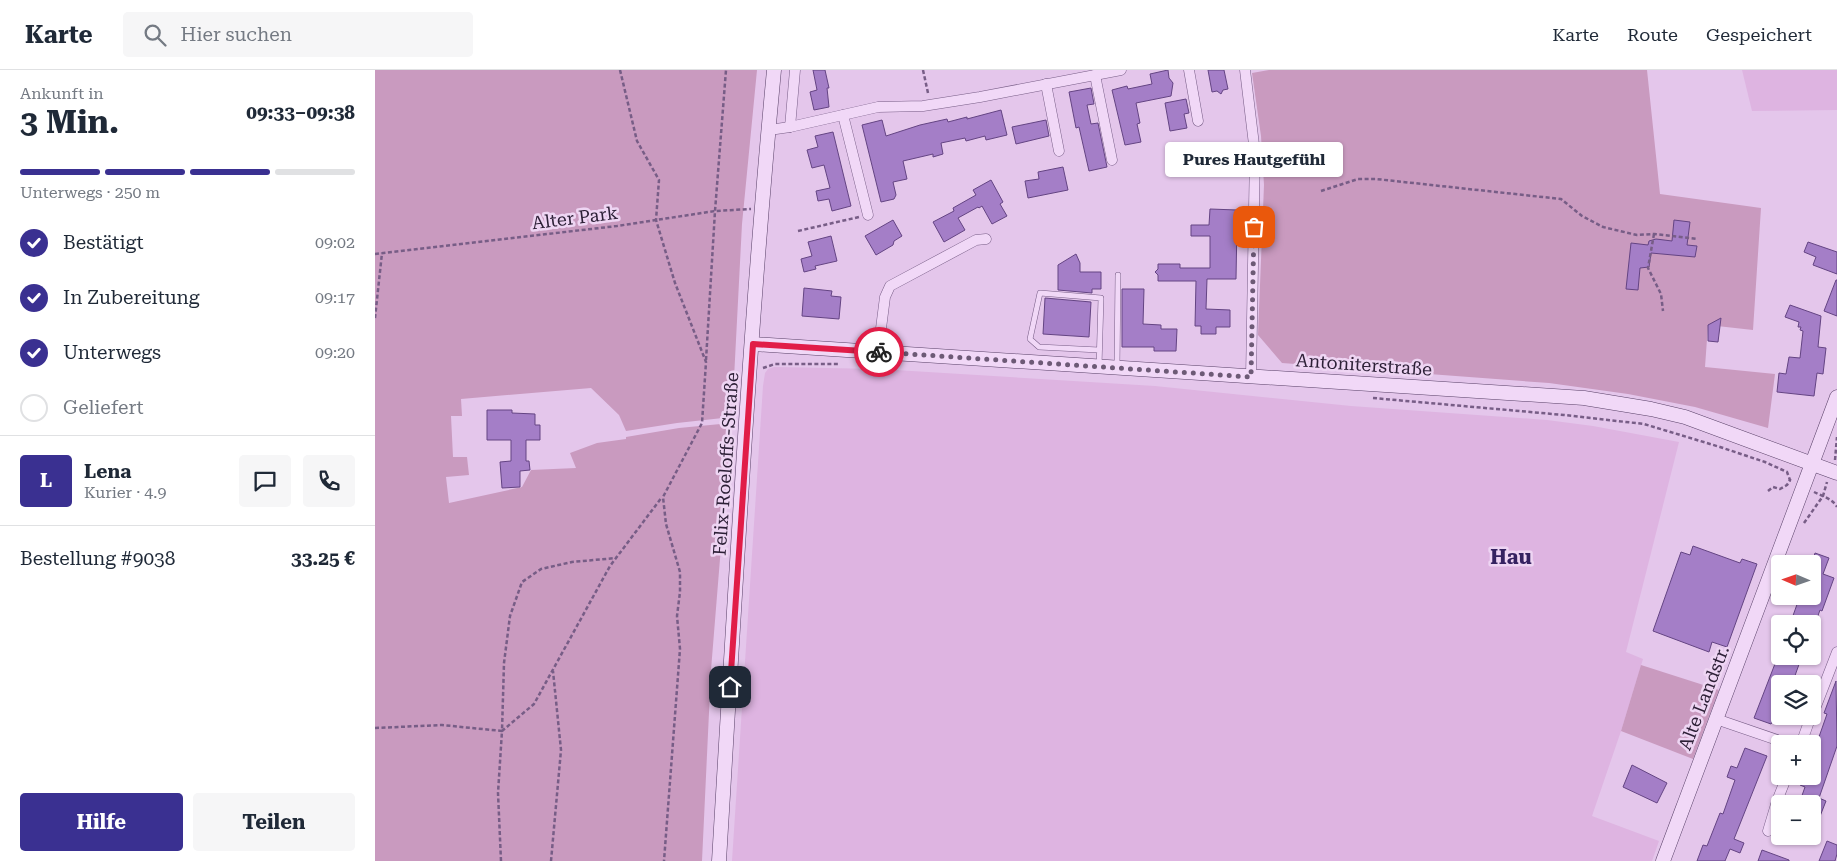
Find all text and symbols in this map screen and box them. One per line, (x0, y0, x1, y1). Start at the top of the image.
search box (123, 12, 473, 57)
text: Karte (25, 21, 93, 49)
icon: search (141, 21, 169, 49)
text: Hier suchen (181, 23, 292, 46)
text: Karte (1552, 24, 1599, 45)
text: Route (1627, 24, 1678, 45)
text: Gespeichert (1706, 24, 1812, 45)
text: Ankunft in (20, 84, 104, 103)
text: 09:33–09:38 (246, 101, 355, 124)
text: 3 Min. (20, 103, 119, 141)
callout: Pures Hautgefühl (1165, 142, 1343, 177)
text: Pures Hautgefühl (1183, 150, 1325, 169)
text: Unterwegs · 250 m (20, 183, 160, 202)
street label: Alter Park (531, 202, 619, 233)
pin (1233, 206, 1275, 248)
icon: bag (1240, 213, 1268, 241)
icon: check (20, 229, 48, 257)
text: Bestätigt (63, 231, 144, 254)
text: 09:02 (315, 233, 355, 252)
icon: check (20, 284, 48, 312)
text: In Zubereitung (63, 286, 200, 309)
text: 09:17 (315, 288, 355, 307)
courier (854, 327, 904, 377)
icon: bike (865, 338, 893, 366)
icon: check (20, 339, 48, 367)
text: Unterwegs (63, 341, 161, 364)
text: 09:20 (315, 343, 355, 362)
street label: Antoniterstraße (1295, 349, 1433, 380)
street label: Felix-Roeloffs-Straße (709, 371, 742, 556)
text: Geliefert (63, 396, 144, 419)
button: chat (239, 455, 291, 507)
button: phone (303, 455, 355, 507)
text: Lena (84, 460, 131, 483)
text: L (40, 469, 52, 492)
text: Kurier · 4.9 (84, 483, 166, 502)
district label: Hau (1490, 545, 1532, 569)
text: Bestellung #9038 (20, 547, 175, 570)
text: 33.25 € (291, 547, 355, 570)
north arrow (1771, 555, 1821, 605)
map controls (1771, 555, 1821, 845)
button: locate (1771, 615, 1821, 665)
street label: Alte Landstr. (1674, 643, 1733, 753)
pin (709, 666, 751, 708)
icon: home (716, 673, 744, 701)
button: layers (1771, 675, 1821, 725)
button: + (1771, 735, 1821, 785)
button: Hilfe (20, 793, 183, 851)
button: Teilen (193, 793, 355, 851)
button: − (1771, 795, 1821, 845)

